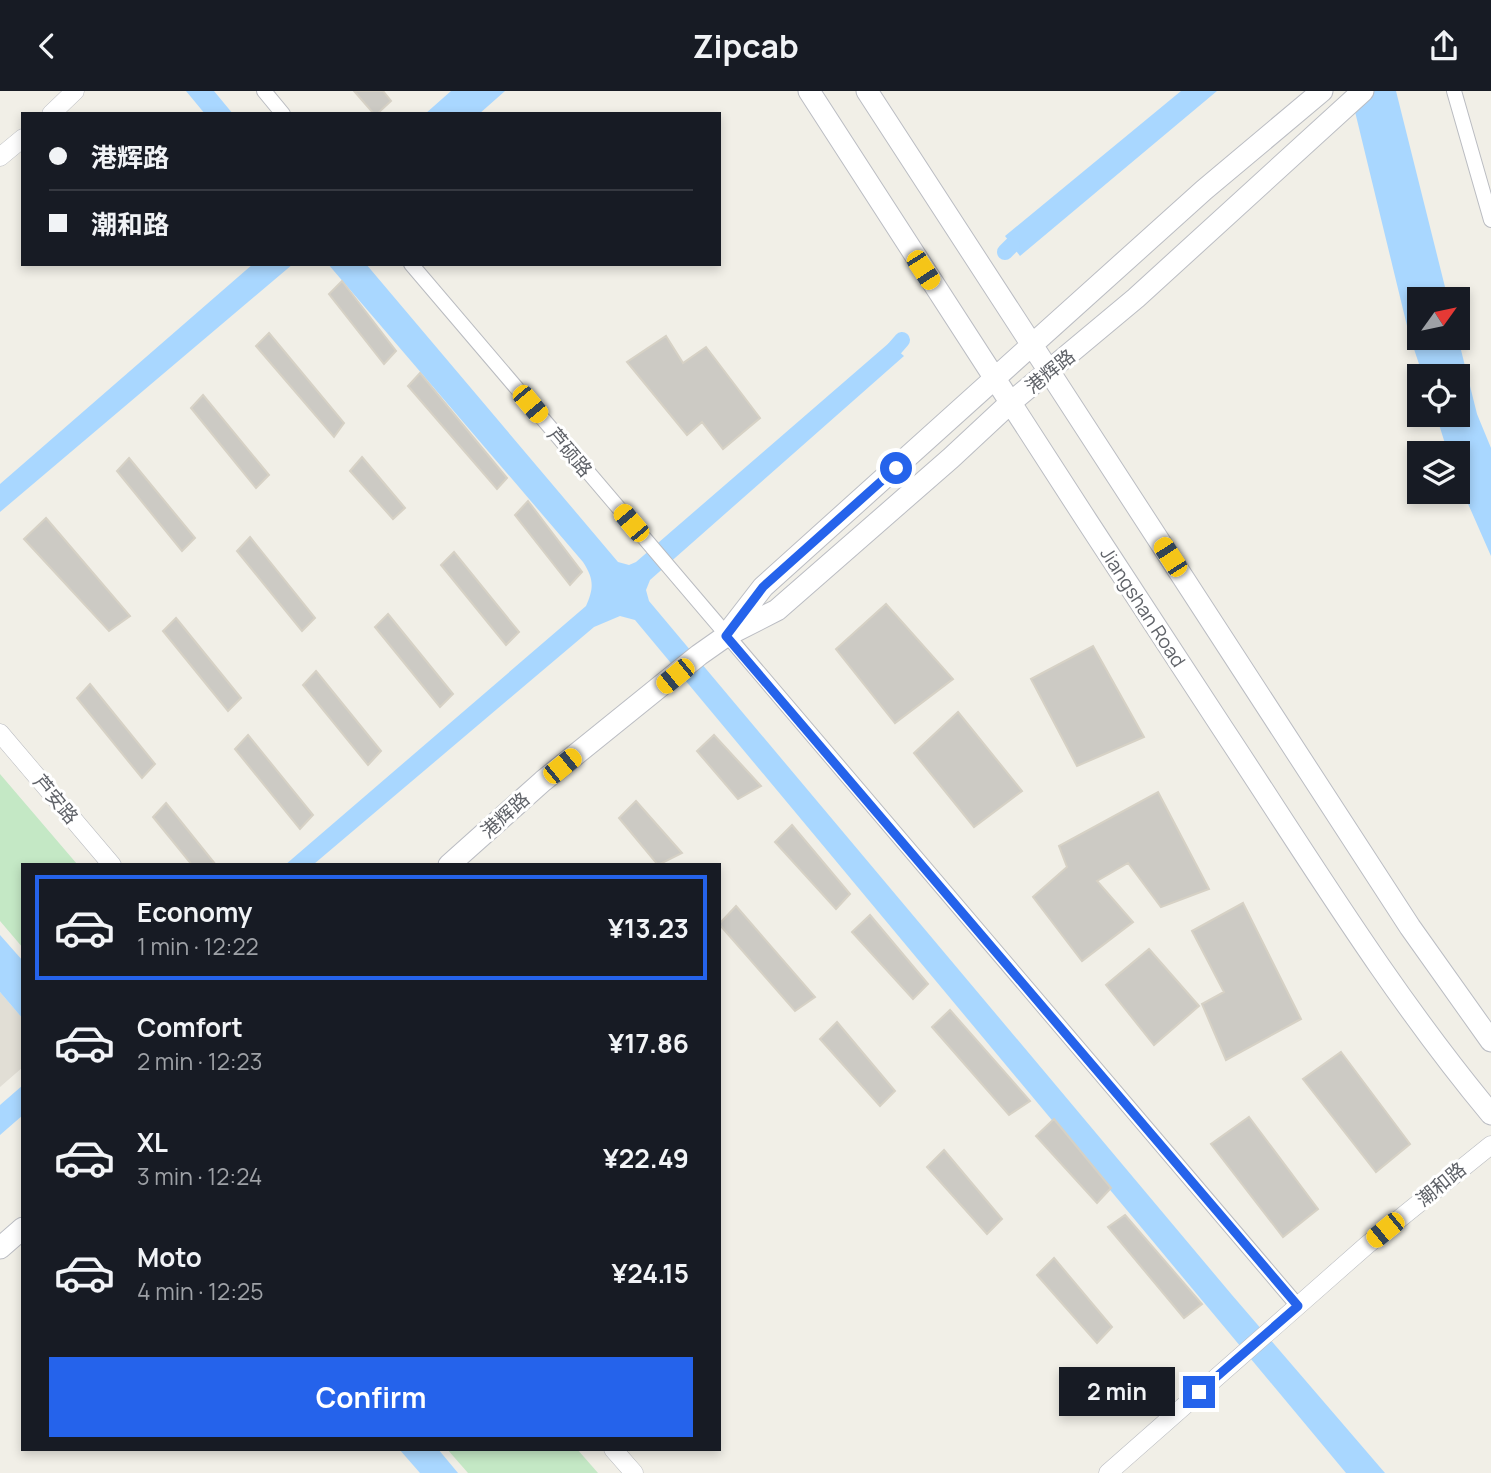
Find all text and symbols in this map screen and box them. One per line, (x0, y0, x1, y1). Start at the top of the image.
text: Zipcab (692, 24, 799, 68)
icon: back (28, 27, 66, 65)
icon: share (1425, 27, 1463, 65)
text: 港辉路 (91, 139, 169, 175)
text: 潮和路 (91, 206, 169, 242)
car (903, 247, 944, 293)
north arrow (1407, 287, 1470, 350)
map controls (1407, 287, 1470, 504)
street label: 港辉路 (1020, 343, 1080, 399)
button: locate (1407, 364, 1470, 427)
car (509, 381, 552, 427)
street label: 芦硕路 (542, 422, 598, 482)
button: layers (1407, 441, 1470, 504)
route start (880, 452, 912, 484)
car (610, 500, 653, 546)
car (1150, 534, 1191, 580)
street label: Jiangshan Road (1094, 542, 1192, 672)
car (653, 655, 698, 697)
car (540, 745, 585, 787)
street label: 芦安路 (28, 769, 84, 829)
street label: 港辉路 (475, 786, 535, 844)
text: Economy (137, 894, 252, 930)
icon: car (53, 896, 116, 959)
text: ¥13.23 (608, 910, 689, 946)
text: 1 min · 12:22 (137, 930, 259, 962)
text: Comfort (137, 1009, 243, 1045)
icon: car (53, 1011, 116, 1074)
text: ¥17.86 (608, 1025, 689, 1061)
text: 2 min · 12:23 (137, 1045, 262, 1077)
text: XL (137, 1124, 168, 1160)
icon: car (53, 1126, 116, 1189)
text: ¥22.49 (603, 1140, 689, 1176)
street label: 潮和路 (1411, 1156, 1471, 1212)
text: 3 min · 12:24 (137, 1160, 262, 1192)
car (1363, 1209, 1408, 1251)
text: Moto (137, 1239, 202, 1275)
icon: car (53, 1241, 116, 1304)
text: ¥24.15 (611, 1255, 689, 1291)
text: 4 min · 12:25 (137, 1275, 263, 1307)
button: Confirm (49, 1357, 693, 1437)
callout: 2 min (1059, 1367, 1174, 1417)
text: 2 min (1087, 1375, 1147, 1407)
route end (1183, 1376, 1215, 1408)

